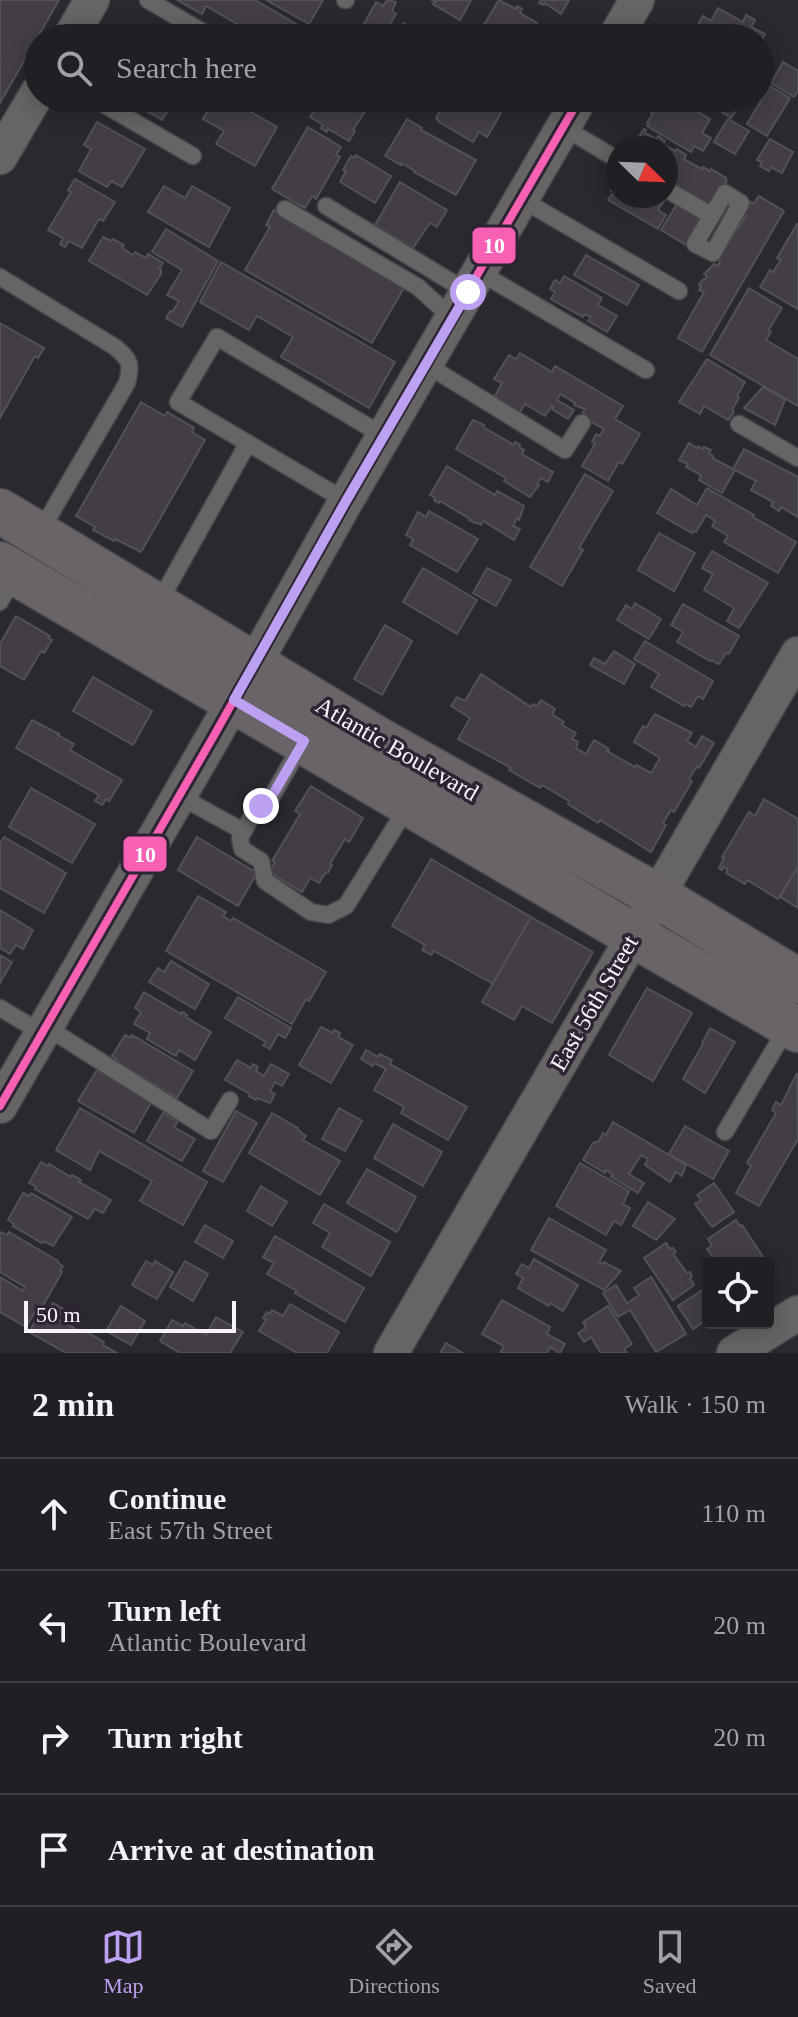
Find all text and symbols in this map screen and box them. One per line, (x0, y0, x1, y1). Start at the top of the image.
search box (24, 24, 774, 112)
icon: search (52, 46, 96, 90)
text: Search here (116, 51, 257, 84)
north arrow (606, 136, 678, 208)
line badge: 10 (471, 226, 517, 265)
text: 10 (483, 233, 505, 258)
route start (450, 274, 486, 310)
street label: Atlantic Boulevard (311, 692, 483, 806)
route end (243, 788, 279, 824)
line badge: 10 (122, 835, 168, 873)
text: 10 (134, 842, 156, 867)
street label: East 56th Street (545, 930, 643, 1075)
map controls (702, 1257, 774, 1329)
button: locate (702, 1257, 774, 1329)
scale bar (24, 1297, 236, 1333)
text: 50 m (36, 1302, 81, 1327)
text: 2 min (32, 1386, 114, 1423)
text: Walk · 150 m (624, 1390, 766, 1419)
text: Continue (108, 1482, 226, 1515)
icon: ahead (32, 1492, 76, 1536)
text: 110 m (701, 1499, 766, 1528)
text: East 57th Street (108, 1516, 273, 1545)
text: Turn left (108, 1594, 221, 1627)
icon: left (32, 1604, 76, 1648)
text: 20 m (713, 1611, 766, 1640)
text: Atlantic Boulevard (108, 1628, 307, 1657)
icon: right (32, 1716, 76, 1760)
text: Turn right (108, 1721, 243, 1754)
text: 20 m (713, 1723, 766, 1752)
icon: arrive (32, 1828, 76, 1872)
text: Arrive at destination (108, 1833, 375, 1866)
tab: Map (101, 1925, 145, 1999)
tab: Directions (348, 1925, 440, 1999)
tab: Saved (643, 1925, 697, 1999)

